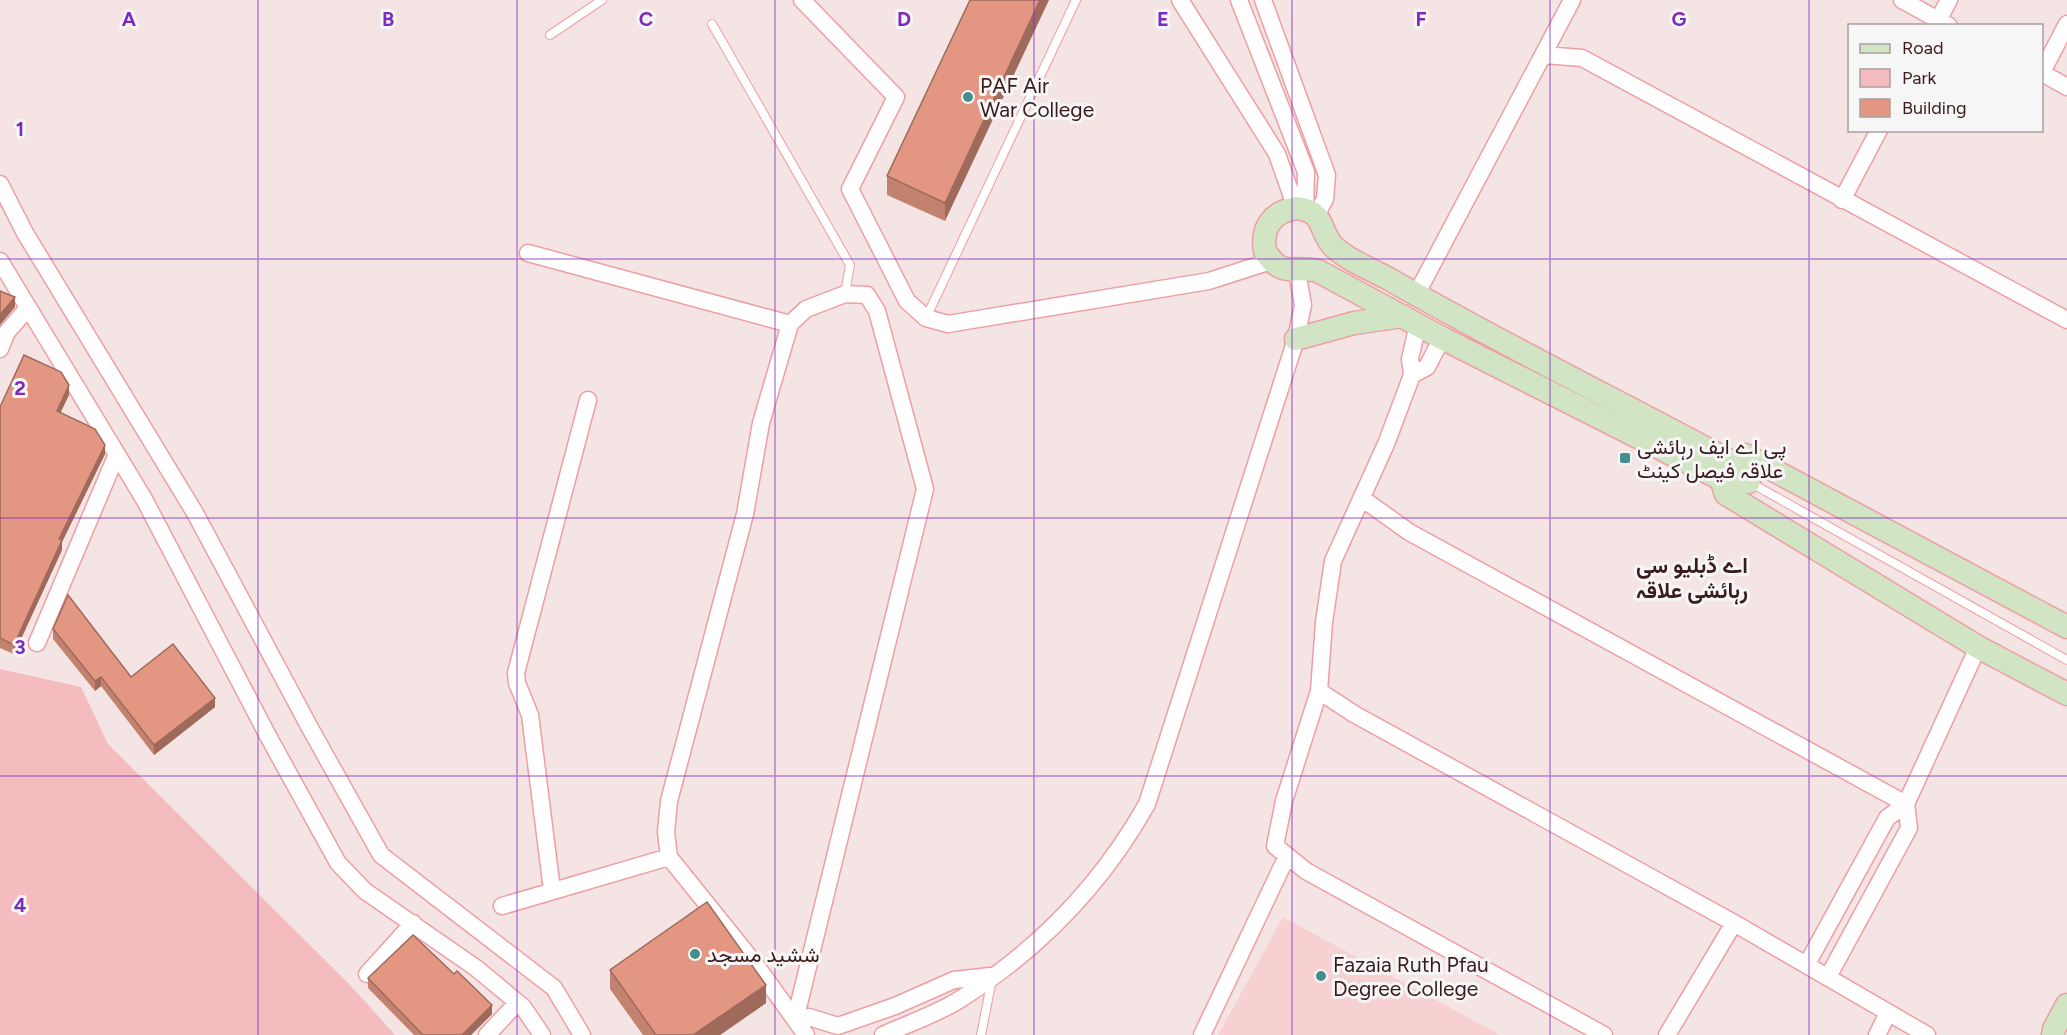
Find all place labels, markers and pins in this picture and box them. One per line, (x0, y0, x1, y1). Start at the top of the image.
place label: PAF Air War College (980, 73, 1094, 122)
marker: PAF Air War College (961, 90, 975, 104)
place label: پی اے ایف رہائشی علاقہ فیصل کینٹ (1637, 434, 1787, 483)
marker: پی اے ایف رہائشی علاقہ فیصل کینٹ (1618, 451, 1632, 465)
place label: ششید مسجد (707, 942, 820, 967)
marker: ششید مسجد (688, 947, 702, 961)
place label: Fazaia Ruth Pfau Degree College (1333, 952, 1489, 1001)
marker: Fazaia Ruth Pfau Degree College (1314, 969, 1328, 983)

